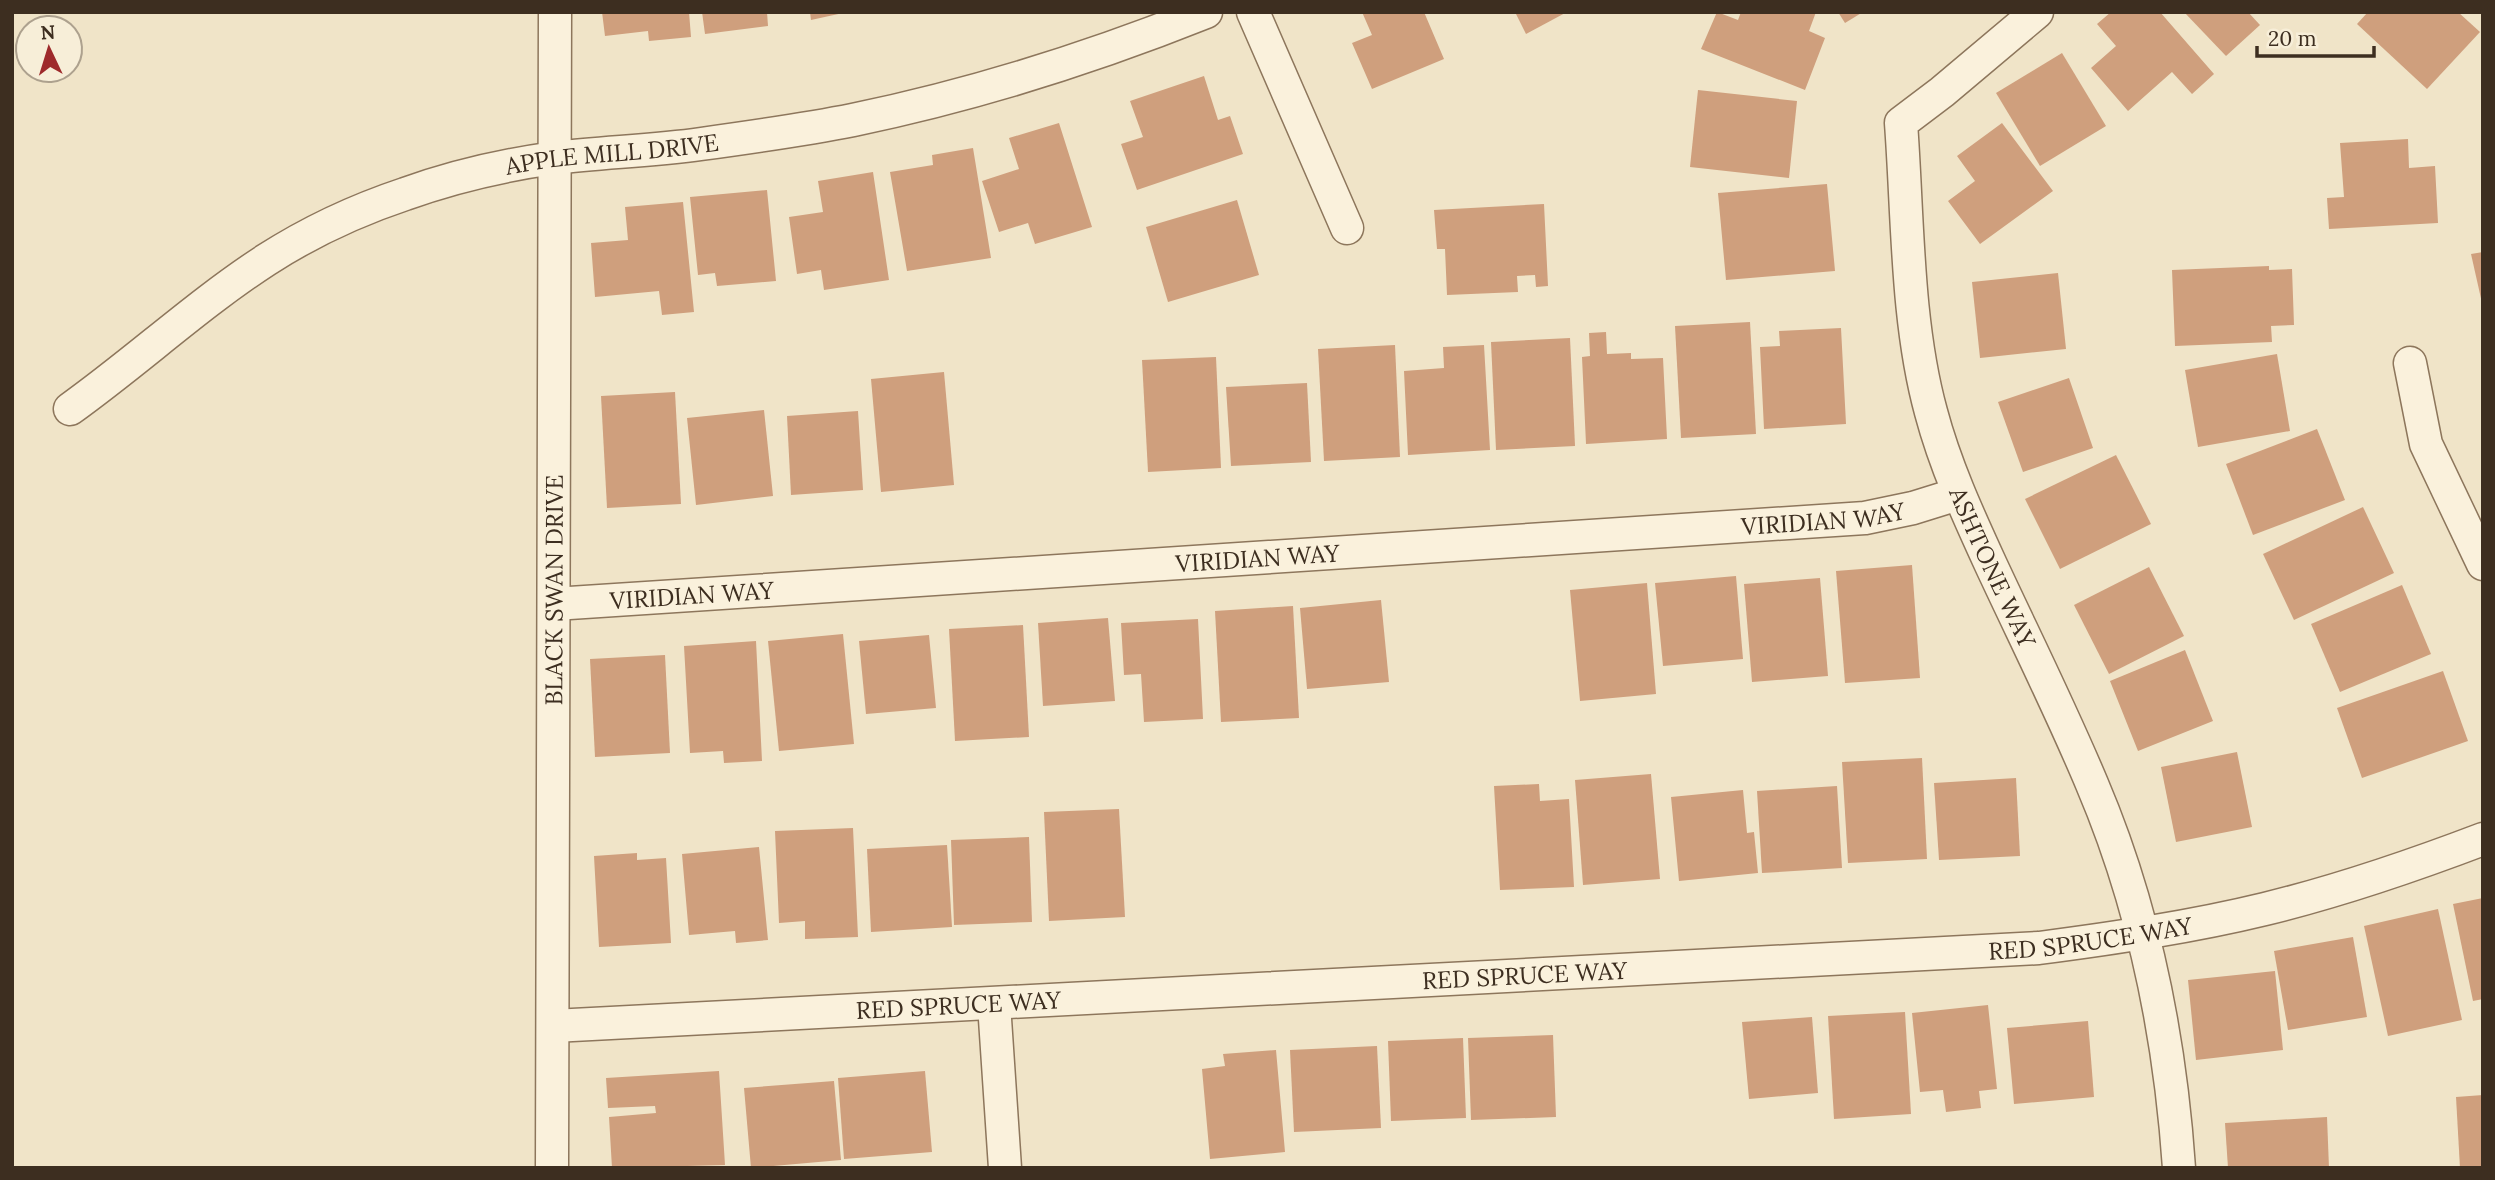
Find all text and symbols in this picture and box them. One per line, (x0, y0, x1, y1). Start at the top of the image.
north arrow (14, 14, 84, 84)
scale bar (2257, 14, 2374, 58)
text: N (40, 20, 56, 45)
text: 20 m (2268, 25, 2317, 52)
street label: APPLE MILL DRIVE (501, 126, 721, 182)
street label: BLACK SWAN DRIVE (538, 475, 569, 705)
street label: ASHTONE WAY (1942, 481, 2044, 653)
street label: VIRIDIAN WAY (1739, 494, 1908, 542)
street label: VIRIDIAN WAY (1173, 537, 1341, 579)
street label: VIRIDIAN WAY (608, 574, 776, 616)
street label: RED SPRUCE WAY (1988, 909, 2195, 966)
street label: RED SPRUCE WAY (1421, 954, 1629, 996)
street label: RED SPRUCE WAY (855, 984, 1063, 1026)

